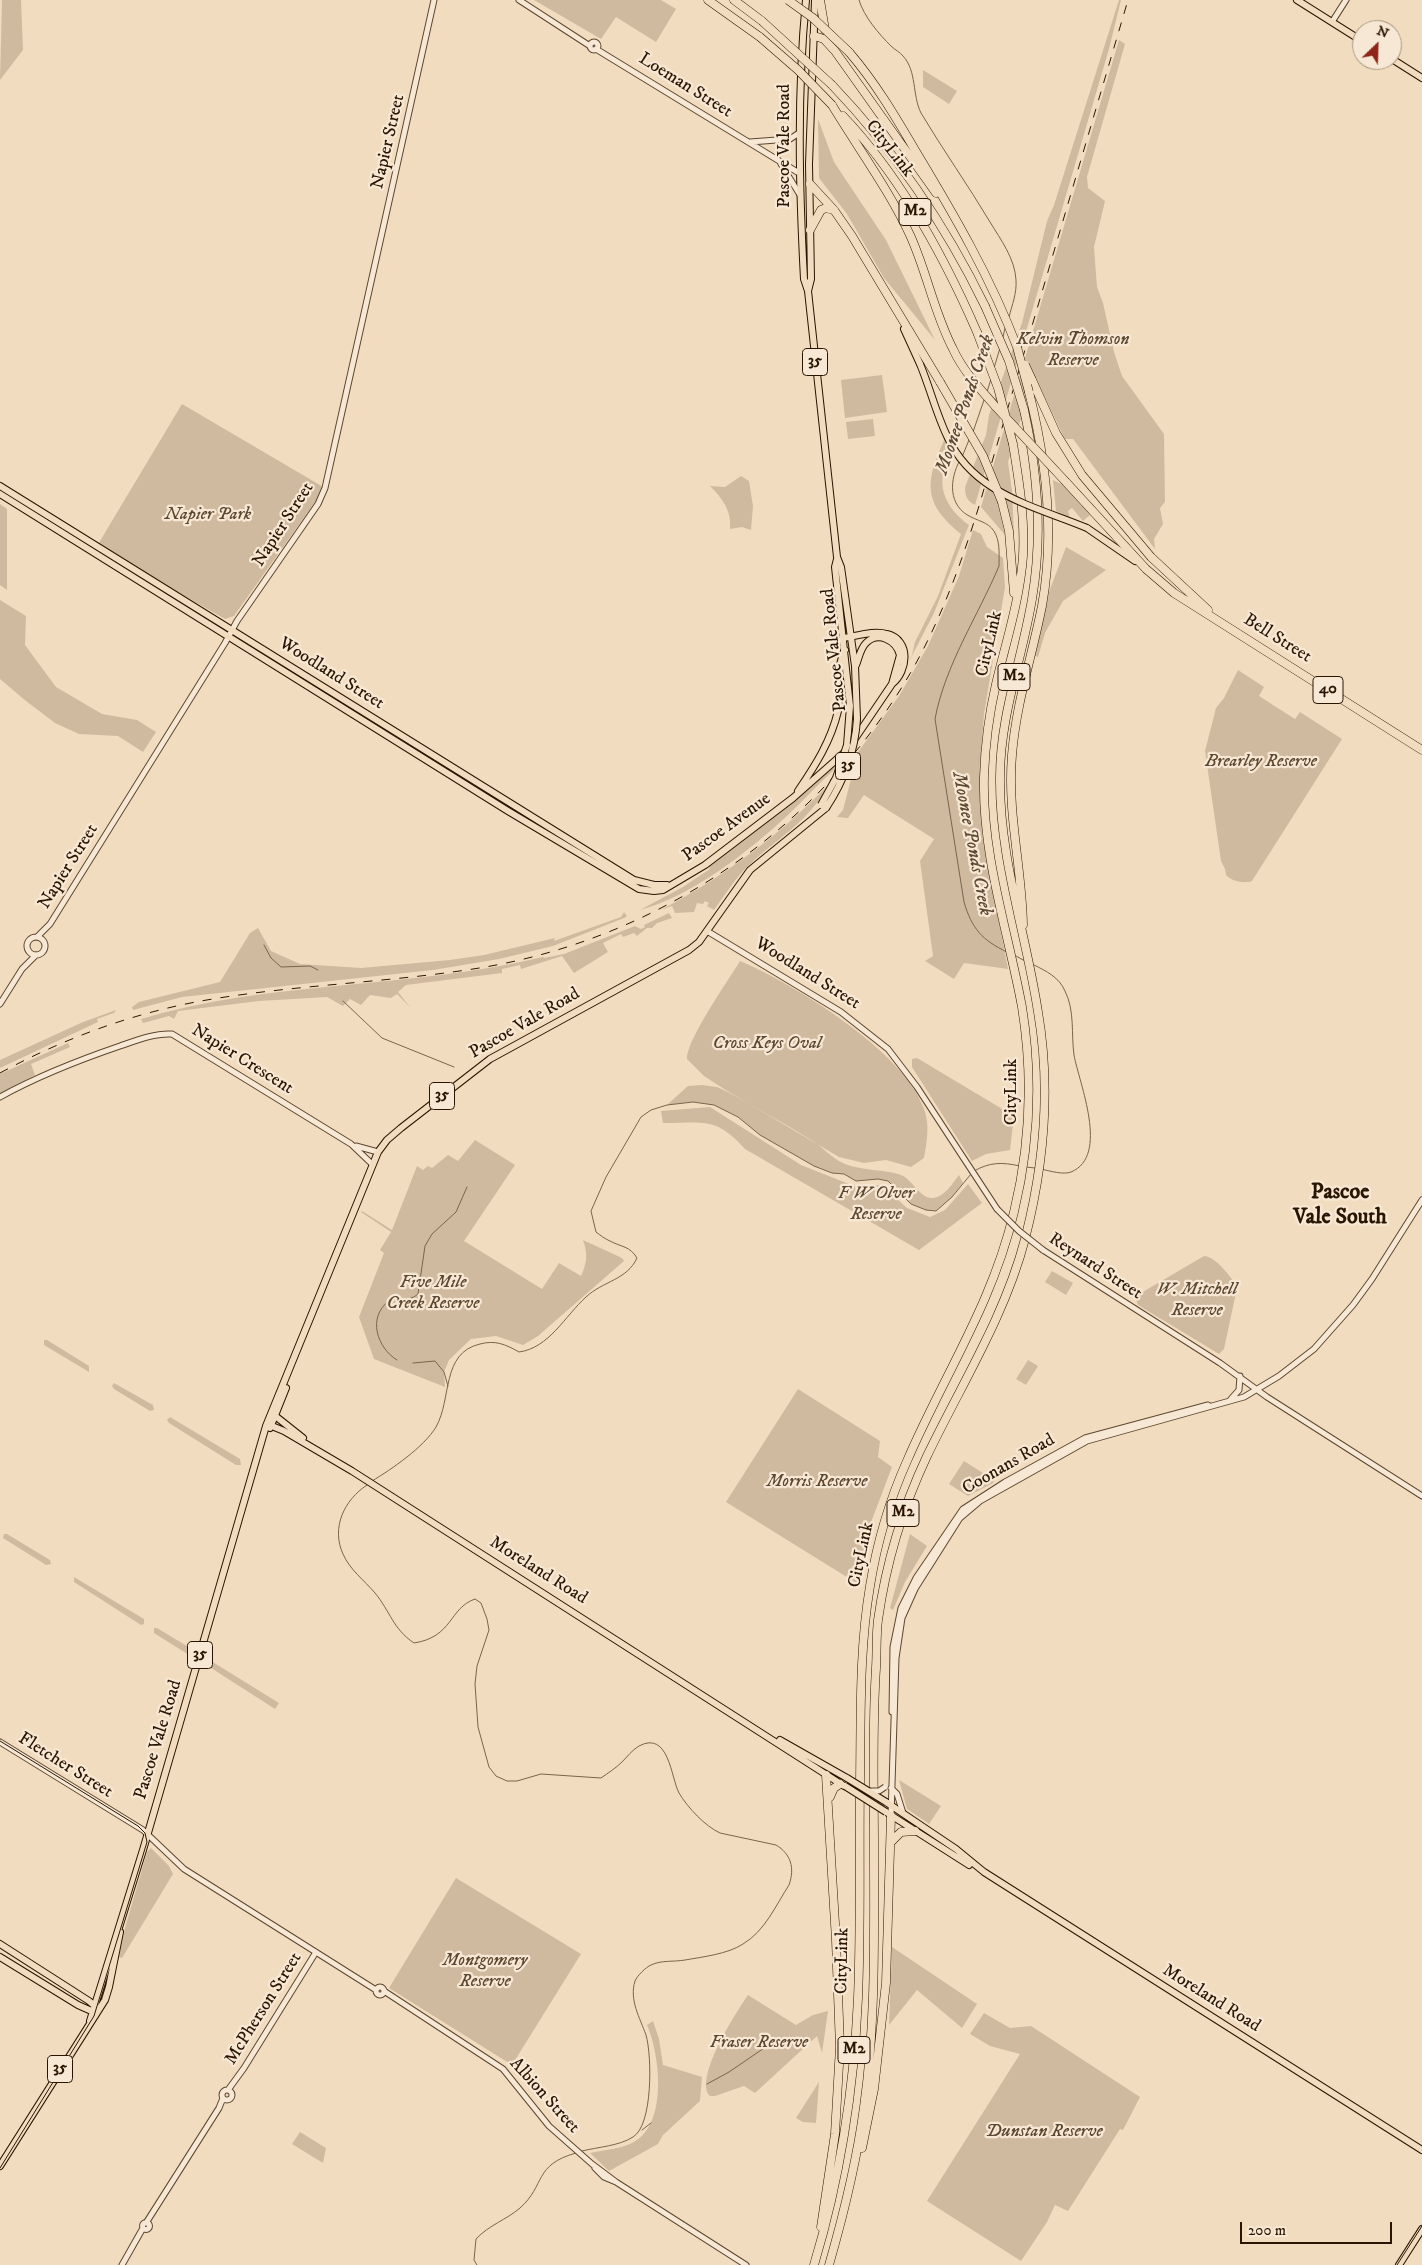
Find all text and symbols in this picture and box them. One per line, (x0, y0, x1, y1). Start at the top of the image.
north arrow (1352, 20, 1402, 70)
text: N (1374, 22, 1392, 43)
street label: Loeman Street (634, 49, 736, 123)
street label: Pascoe Vale Road (774, 84, 796, 208)
street label: Napier Street (368, 93, 410, 191)
street label: CityLink (860, 116, 918, 182)
road number: M2 (899, 198, 931, 226)
park label: Kelvin Thomson Reserve (1017, 329, 1129, 372)
water label: Moonee Ponds Creek (931, 332, 1001, 478)
road number: 35 (802, 348, 828, 376)
street label: Napier Street (249, 479, 319, 571)
park label: Napier Park (165, 504, 251, 526)
street label: Pascoe Vale Road (818, 587, 852, 713)
street label: CityLink (972, 609, 1008, 679)
street label: Bell Street (1239, 610, 1315, 668)
street label: Woodland Street (274, 633, 388, 715)
road number: M2 (998, 664, 1030, 690)
road number: 40 (1313, 676, 1343, 704)
park label: Brearley Reserve (1205, 751, 1317, 773)
road number: 35 (836, 752, 860, 779)
water label: Moonee Ponds Creek (946, 770, 996, 918)
street label: Pascoe Avenue (679, 789, 775, 867)
street label: Napier Street (34, 820, 104, 914)
street label: Woodland Street (750, 933, 864, 1015)
street label: Pascoe Vale Road (466, 984, 584, 1064)
street label: Napier Crescent (187, 1020, 297, 1100)
park label: Cross Keys Oval (713, 1033, 821, 1055)
street label: CityLink (1001, 1059, 1023, 1125)
road number: 35 (430, 1082, 454, 1110)
district label: Pascoe Vale South (1293, 1180, 1387, 1232)
park label: F W Olver Reserve (838, 1183, 914, 1226)
street label: Reynard Street (1044, 1229, 1146, 1305)
park label: Five Mile Creek Reserve (387, 1272, 479, 1315)
park label: W. Mitchell Reserve (1157, 1279, 1237, 1322)
street label: Coonans Road (959, 1430, 1059, 1500)
park label: Morris Reserve (767, 1471, 867, 1493)
road number: M2 (887, 1500, 919, 1526)
street label: CityLink (845, 1520, 879, 1590)
street label: Moreland Road (485, 1532, 591, 1610)
road number: 35 (188, 1642, 212, 1668)
street label: Pascoe Vale Road (131, 1678, 187, 1802)
street label: Fletcher Street (14, 1728, 116, 1804)
street label: CityLink (832, 1928, 854, 1994)
street label: McPherson Street (221, 1949, 307, 2069)
park label: Montgomery Reserve (443, 1950, 527, 1992)
street label: Moreland Road (1158, 1960, 1264, 2038)
park label: Fraser Reserve (710, 2032, 808, 2054)
road number: M2 (838, 2036, 870, 2064)
street label: Albion Street (504, 2054, 584, 2138)
road number: 35 (48, 2056, 72, 2082)
park label: Dunstan Reserve (985, 2121, 1103, 2143)
scale bar (1242, 2212, 1394, 2244)
text: 200 m (1248, 2221, 1286, 2240)

